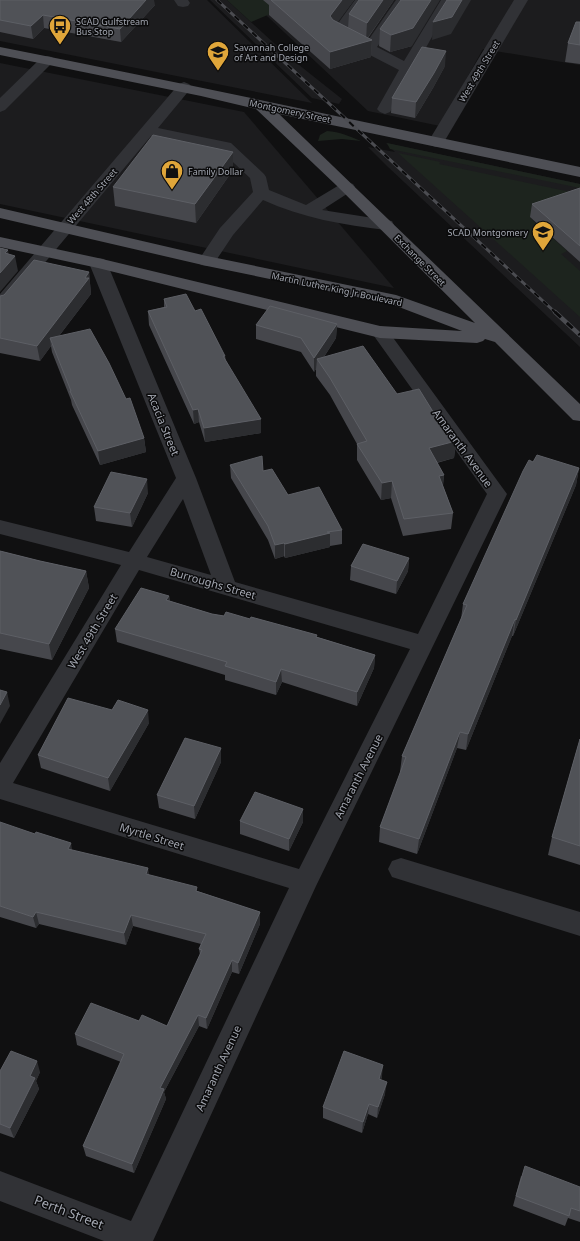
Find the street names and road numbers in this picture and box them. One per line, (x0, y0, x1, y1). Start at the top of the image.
street label: West 49th Street (455, 37, 503, 104)
street label: Montgomery Street (248, 96, 333, 126)
street label: West 48th Street (64, 165, 120, 227)
street label: Exchange Street (391, 231, 449, 289)
street label: Martin Luther King Jr Boulevard (270, 269, 404, 309)
street label: Acacia Street (145, 390, 183, 458)
street label: Amaranth Avenue (430, 406, 496, 490)
street label: Burroughs Street (168, 564, 258, 602)
street label: West 49th Street (64, 591, 120, 671)
street label: Amaranth Avenue (330, 731, 386, 821)
street label: Myrtle Street (118, 819, 186, 853)
street label: Amaranth Avenue (192, 1023, 244, 1113)
street label: Perth Street (32, 1191, 107, 1234)

